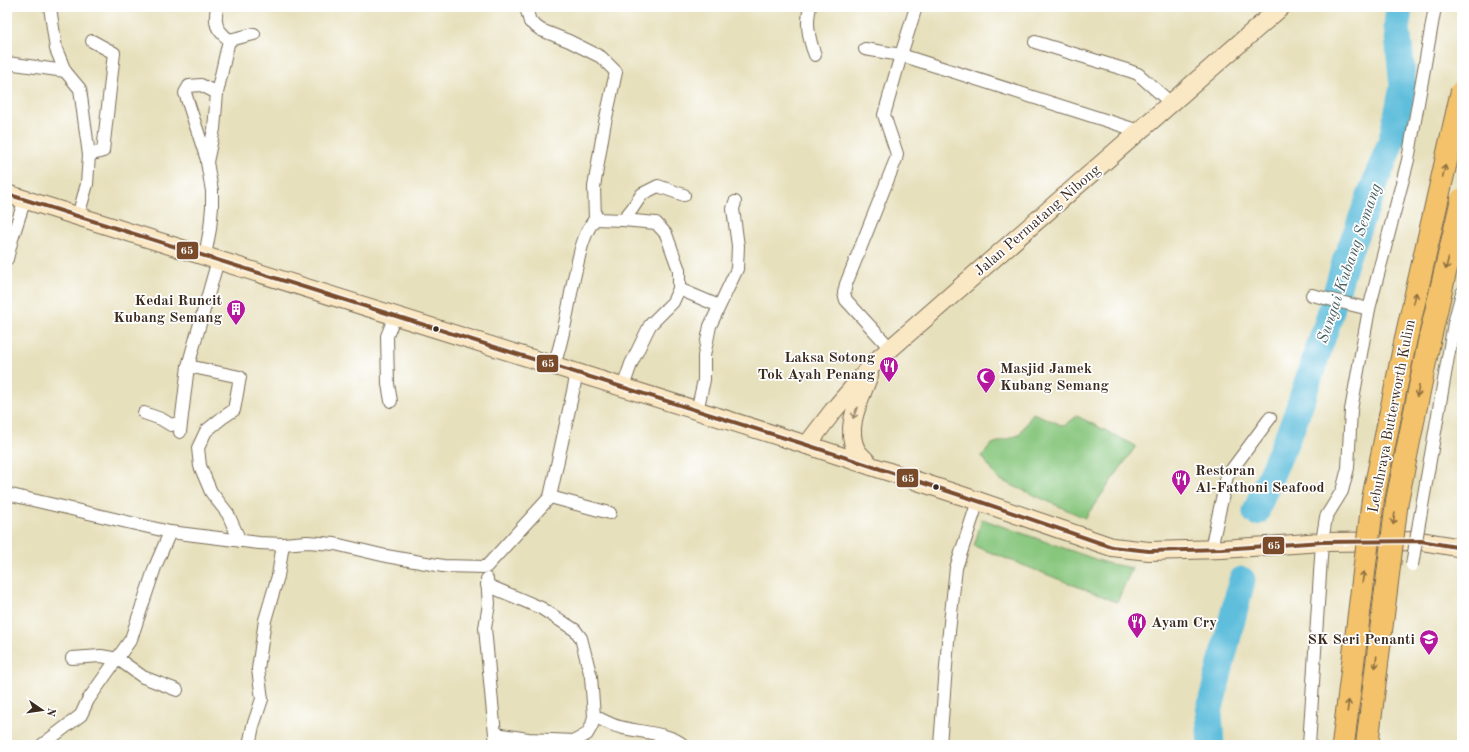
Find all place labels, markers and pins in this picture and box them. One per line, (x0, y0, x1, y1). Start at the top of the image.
place label: Kedai Runcit Kubang Semang (113, 294, 223, 326)
building icon: Kedai Runcit Kubang Semang (225, 298, 247, 326)
unlabelled marker (431, 324, 441, 334)
place label: Laksa Sotong Tok Ayah Penang (757, 351, 876, 383)
restaurant icon: Laksa Sotong Tok Ayah Penang (878, 355, 900, 383)
place label: Masjid Jamek Kubang Semang (1000, 362, 1110, 394)
mosque icon: Masjid Jamek Kubang Semang (975, 366, 997, 394)
place label: Restoran Al-Fathoni Seafood (1195, 464, 1325, 496)
restaurant icon: Restoran Al-Fathoni Seafood (1170, 468, 1192, 496)
unlabelled marker (931, 482, 941, 492)
restaurant icon: Ayam Cry (1126, 611, 1148, 639)
place label: Ayam Cry (1151, 616, 1217, 631)
school or university icon: SK Seri Penanti (1418, 628, 1440, 656)
place label: SK Seri Penanti (1307, 633, 1415, 648)

